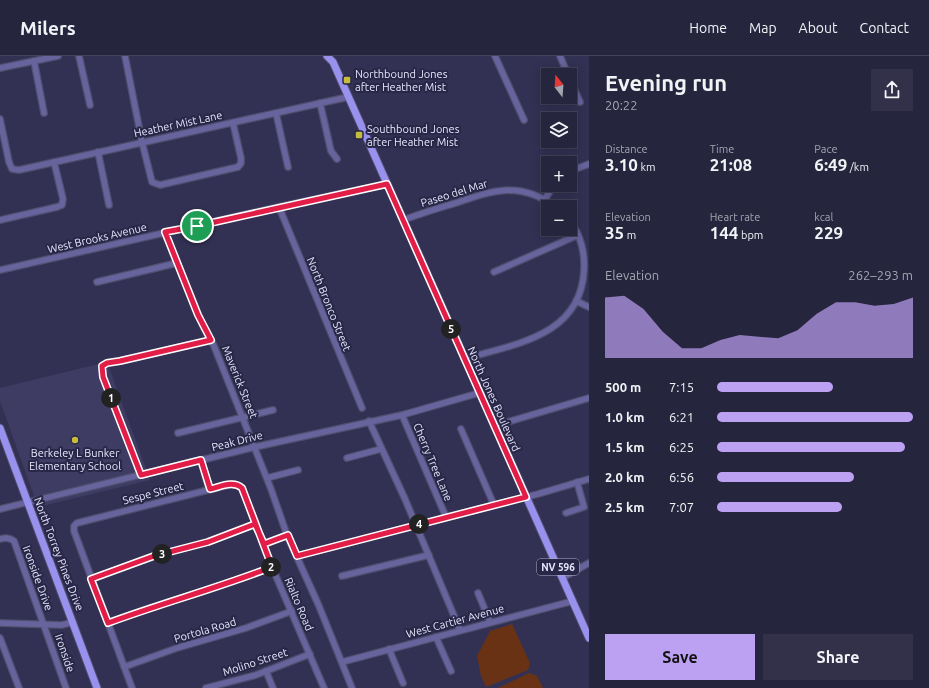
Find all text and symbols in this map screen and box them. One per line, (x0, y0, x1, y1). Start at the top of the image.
text: Milers (20, 17, 76, 39)
text: Home (689, 20, 727, 36)
text: Map (749, 20, 777, 36)
text: About (799, 20, 838, 36)
text: Contact (860, 20, 909, 36)
place label: Northbound Jones after Heather Mist (355, 68, 448, 93)
north arrow (541, 68, 577, 104)
map controls (541, 68, 577, 236)
button: share (871, 69, 913, 111)
text: Evening run (605, 70, 727, 95)
marker: Northbound Jones after Heather Mist (342, 75, 352, 85)
text: 20:22 (605, 98, 638, 112)
street label: Heather Mist Lane (133, 109, 223, 139)
button: layers (541, 112, 577, 148)
place label: Southbound Jones after Heather Mist (367, 123, 460, 148)
marker: Southbound Jones after Heather Mist (354, 130, 364, 140)
text: Distance (605, 143, 648, 155)
text: Time (710, 143, 734, 155)
text: Pace (814, 143, 838, 155)
text: 3.10 (605, 155, 638, 174)
text: 21:08 (710, 155, 752, 174)
text: 6:49 (814, 155, 847, 174)
button: + (541, 156, 577, 192)
text: km (638, 161, 656, 173)
text: /km (847, 161, 869, 173)
street label: Paseo del Mar (419, 177, 490, 209)
button: − (541, 200, 577, 236)
pin (180, 209, 214, 243)
text: Elevation (605, 211, 651, 223)
text: Heart rate (710, 211, 760, 223)
text: kcal (814, 211, 833, 223)
icon: arrive (186, 215, 208, 237)
street label: West Brooks Avenue (46, 221, 148, 255)
text: 35 (605, 223, 624, 242)
text: 144 (710, 223, 738, 242)
text: 229 (814, 223, 843, 242)
text: m (624, 229, 636, 241)
text: bpm (738, 229, 763, 241)
street label: North Bronco Street (305, 255, 354, 353)
text: Elevation (605, 268, 659, 282)
text: 262–293 m (848, 268, 913, 282)
pin: 5 (441, 319, 461, 339)
text: 5 (448, 323, 454, 335)
street label: Maverick Street (220, 344, 260, 421)
street label: North Jones Boulevard (465, 345, 523, 453)
text: 500 m (605, 380, 641, 394)
text: 7:15 (669, 380, 694, 394)
pin: 1 (101, 388, 121, 408)
text: 1 (108, 392, 114, 404)
text: 1.0 km (605, 410, 644, 424)
text: 6:21 (669, 410, 694, 424)
street label: Cherry Tree Lane (411, 421, 455, 503)
street label: Peak Drive (210, 429, 264, 453)
marker: Berkeley L Bunker Elementary School (70, 435, 80, 445)
text: 1.5 km (605, 440, 644, 454)
text: 6:25 (669, 440, 694, 454)
place label: Berkeley L Bunker Elementary School (29, 447, 121, 472)
text: 2.0 km (605, 470, 644, 484)
text: 6:56 (669, 470, 694, 484)
street label: Sespe Street (121, 479, 185, 506)
street label: North Torrey Pines Drive (32, 495, 86, 613)
text: 2.5 km (605, 500, 644, 514)
text: 7:07 (669, 500, 694, 514)
pin: 4 (409, 514, 429, 534)
text: 4 (416, 518, 422, 530)
street label: Ironside Drive (21, 544, 55, 612)
pin: 3 (152, 544, 172, 564)
text: 3 (159, 548, 165, 560)
pin: 2 (261, 557, 281, 577)
road number: NV 596 (537, 559, 579, 575)
text: 2 (268, 561, 274, 573)
street label: Rialto Road (282, 576, 316, 632)
street label: West Cartier Avenue (405, 602, 505, 640)
street label: Portola Road (172, 615, 238, 645)
street label: Ironside (53, 632, 77, 674)
button: Save (605, 634, 755, 680)
button: Share (763, 634, 913, 680)
street label: Molino Street (221, 646, 290, 678)

